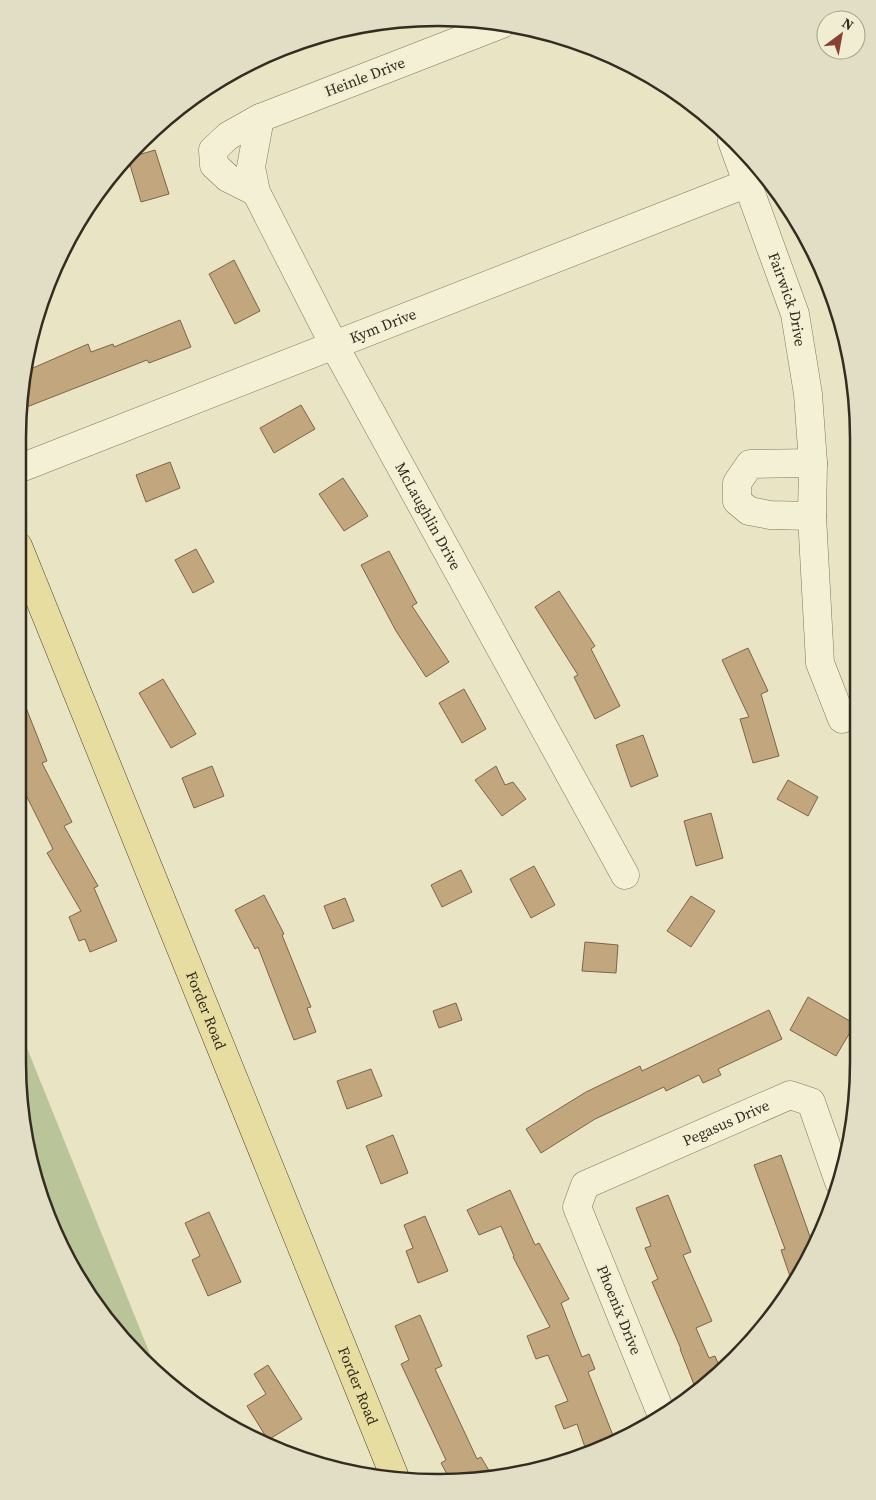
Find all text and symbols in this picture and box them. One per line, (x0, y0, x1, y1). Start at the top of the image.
north arrow (816, 10, 866, 60)
text: N (838, 13, 858, 35)
street label: Heinle Drive (322, 51, 408, 101)
street label: Fairwick Drive (763, 249, 811, 348)
street label: Kym Drive (346, 303, 420, 348)
street label: McLaughlin Drive (390, 458, 467, 574)
street label: Forder Road (181, 968, 232, 1053)
street label: Pegasus Drive (679, 1094, 773, 1151)
street label: Phoenix Drive (592, 1262, 647, 1358)
street label: Forder Road (333, 1343, 384, 1428)

